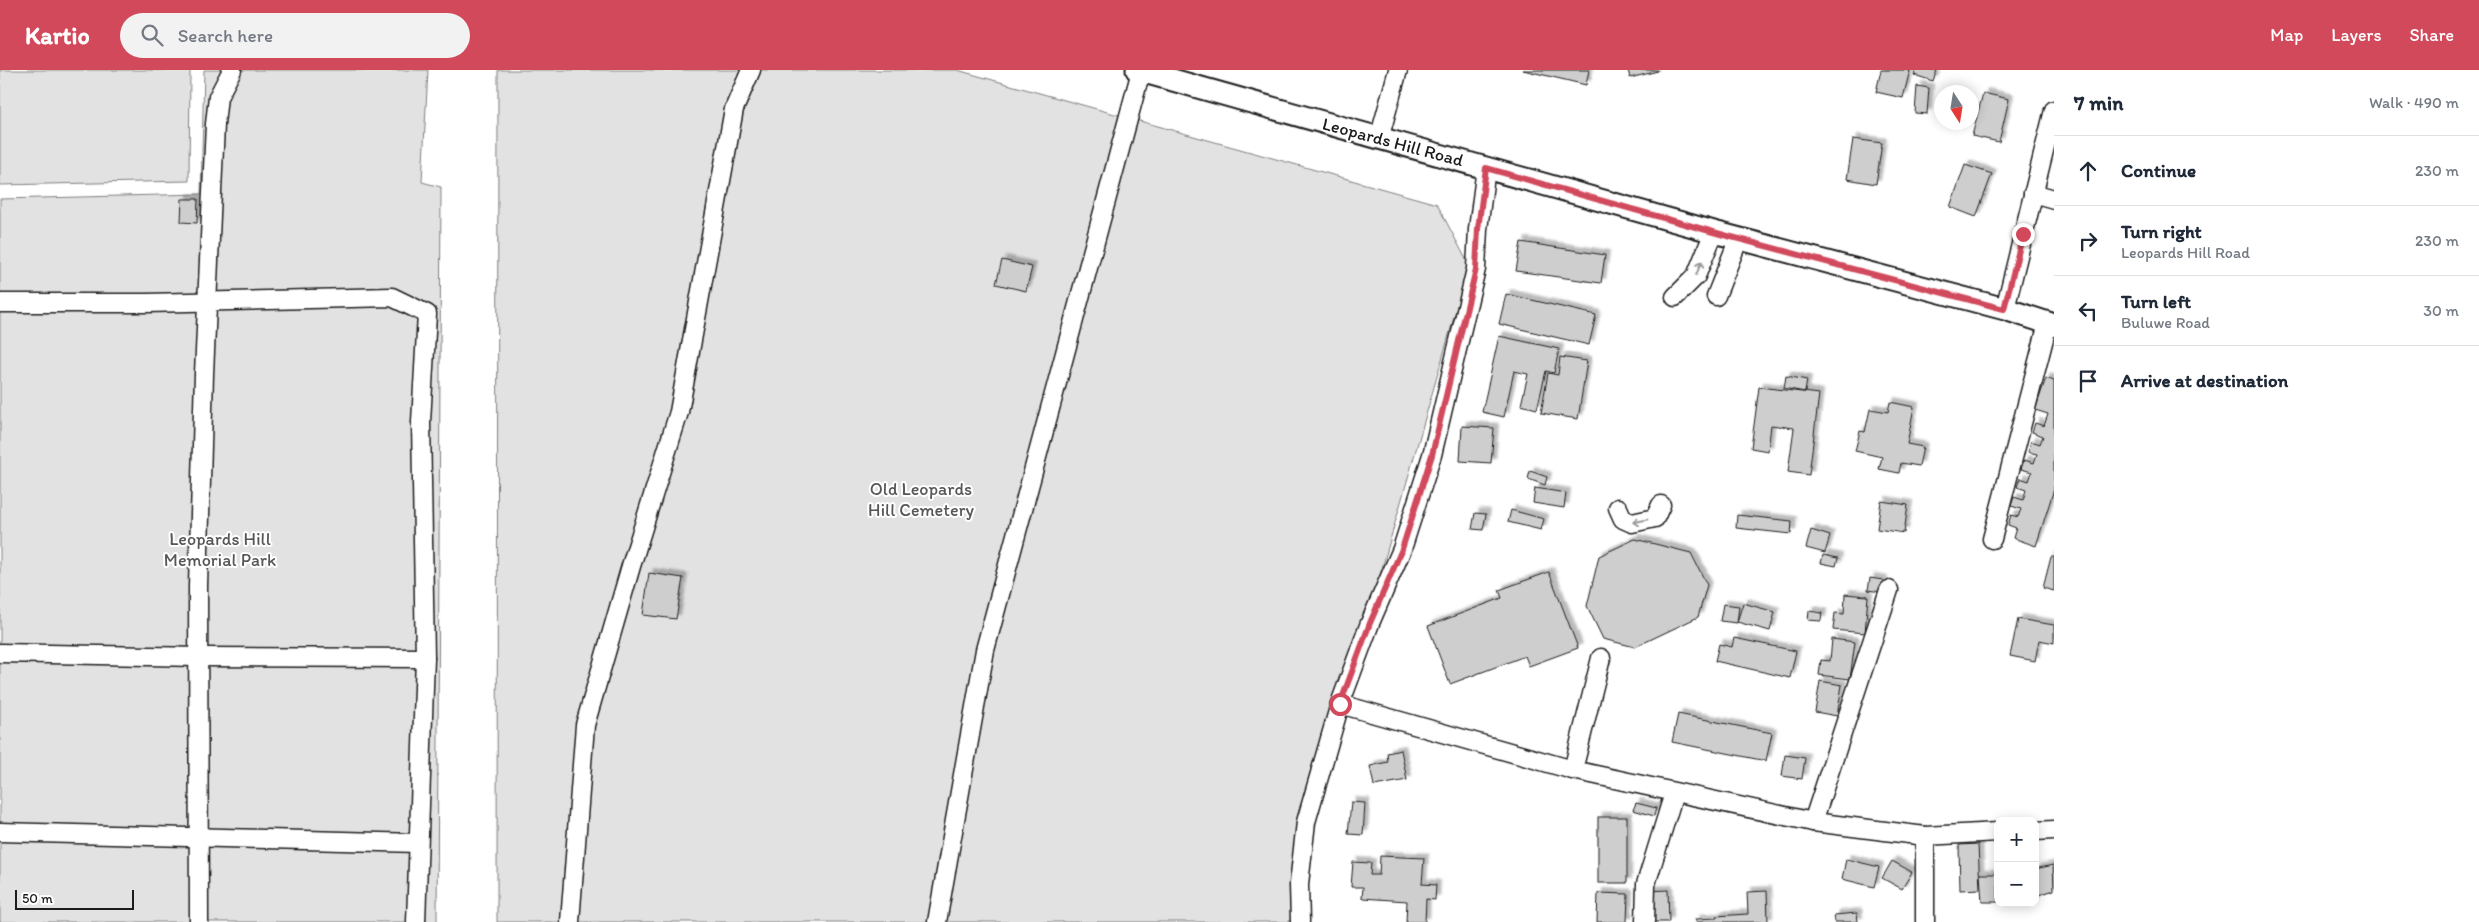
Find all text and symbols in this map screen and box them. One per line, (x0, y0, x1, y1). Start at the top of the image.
search box (120, 13, 470, 58)
text: Kartio (25, 21, 90, 50)
icon: search (138, 21, 166, 49)
text: Search here (178, 24, 273, 47)
text: Map (2270, 24, 2303, 46)
text: Layers (2331, 24, 2381, 46)
text: Share (2409, 24, 2454, 46)
north arrow (1934, 85, 1979, 130)
text: 7 min (2074, 90, 2123, 115)
text: Walk · 490 m (2369, 93, 2459, 112)
street label: Leopards Hill Road (1320, 113, 1466, 171)
icon: ahead (2074, 157, 2102, 185)
text: Continue (2121, 159, 2196, 182)
text: 230 m (2415, 161, 2459, 180)
text: Turn right (2121, 220, 2202, 243)
route end (2012, 223, 2035, 246)
icon: right (2074, 227, 2102, 255)
text: 230 m (2415, 231, 2459, 250)
text: Leopards Hill Road (2121, 243, 2250, 262)
one-way arrow (1695, 261, 1705, 276)
text: Turn left (2121, 290, 2191, 313)
icon: left (2074, 297, 2102, 325)
text: 30 m (2423, 301, 2459, 320)
text: Buluwe Road (2121, 313, 2210, 332)
icon: arrive (2074, 367, 2102, 395)
text: Arrive at destination (2121, 369, 2288, 392)
park label: Old Leopards Hill Cemetery (868, 478, 974, 521)
one-way arrow (1632, 517, 1648, 526)
park label: Leopards Hill Memorial Park (164, 528, 276, 571)
route start (1329, 693, 1352, 716)
map controls (1994, 817, 2039, 907)
button: + (1994, 817, 2039, 862)
button: − (1994, 862, 2039, 907)
scale bar (15, 887, 134, 910)
text: 50 m (22, 890, 53, 907)

